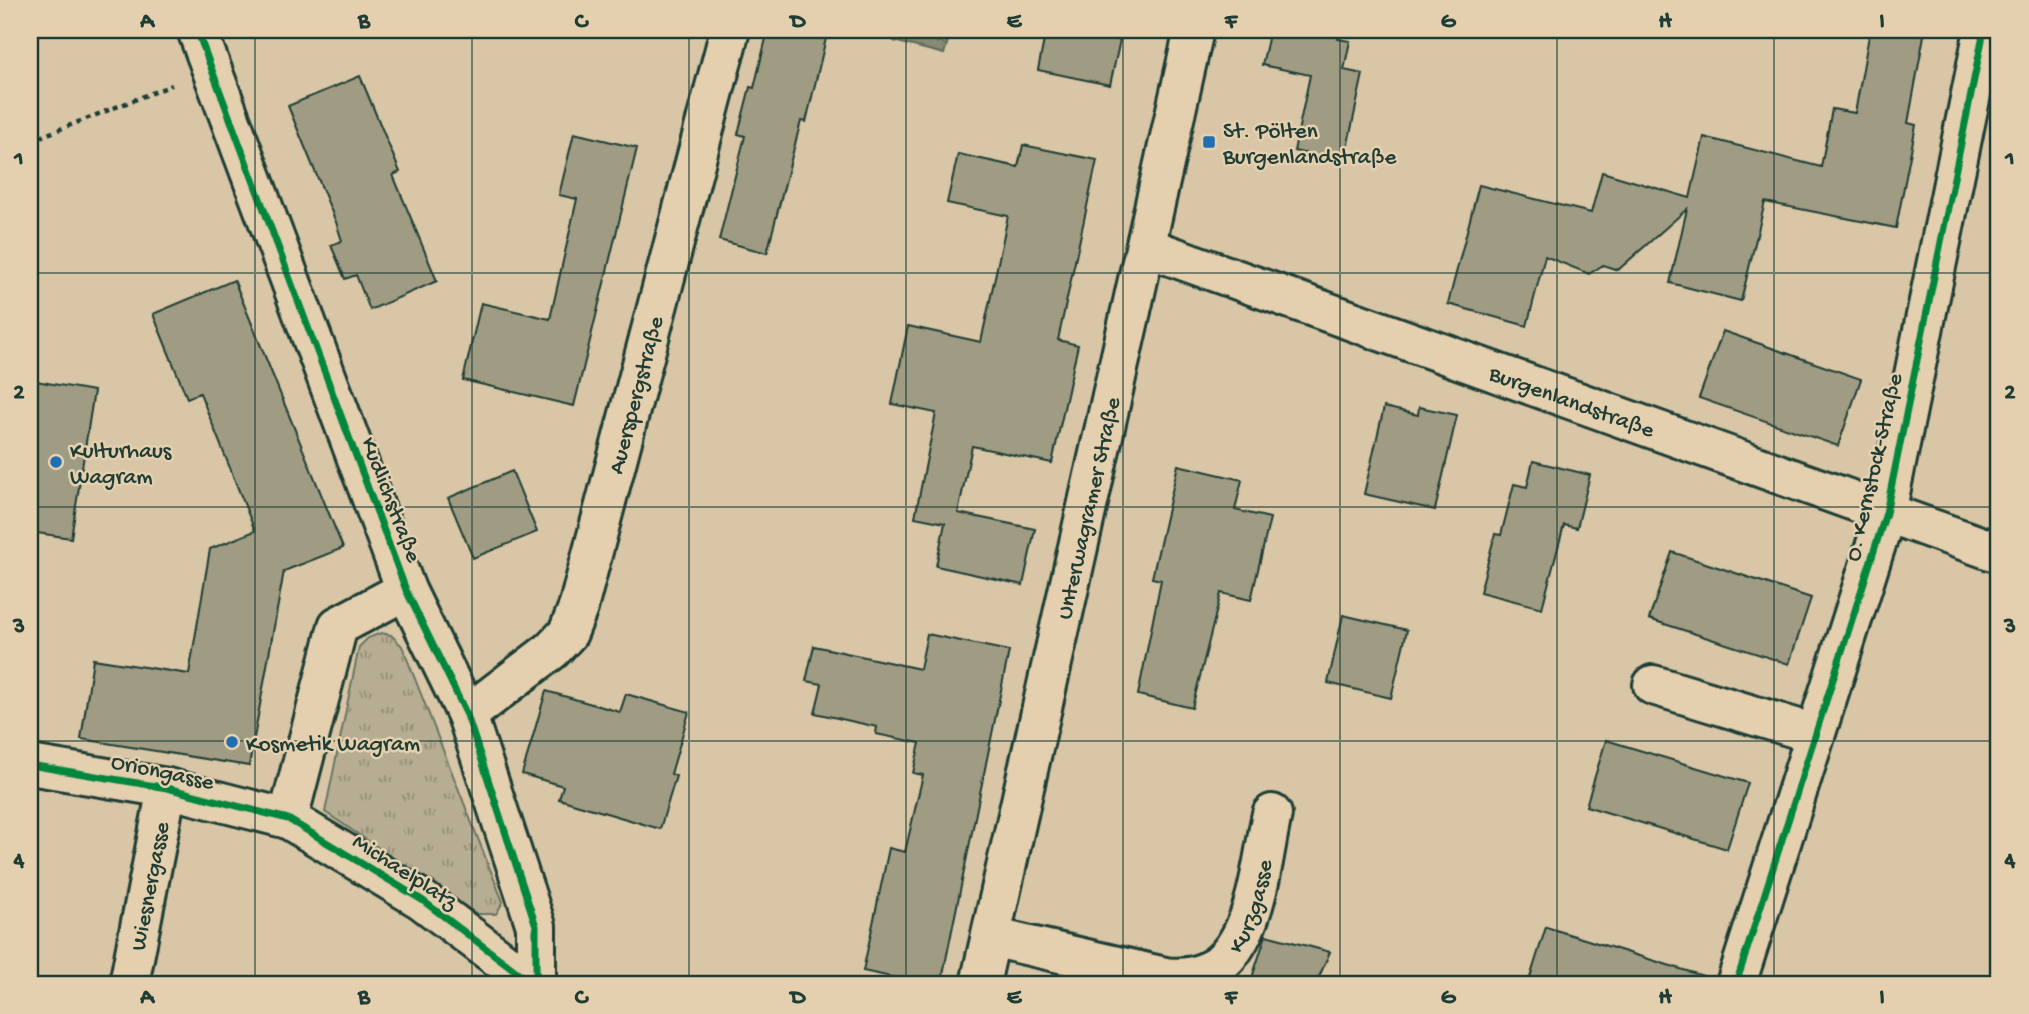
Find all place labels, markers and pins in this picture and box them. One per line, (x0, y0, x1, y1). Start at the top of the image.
place label: St. Pölten Burgenlandstraße (1222, 119, 1398, 172)
marker: St. Pölten Burgenlandstraße (1201, 134, 1217, 150)
place label: Kulturhaus Wagram (70, 439, 172, 492)
marker: Kulturhaus Wagram (48, 454, 64, 470)
place label: Kosmetik Wagram (246, 732, 420, 759)
marker: Kosmetik Wagram (224, 734, 240, 750)

